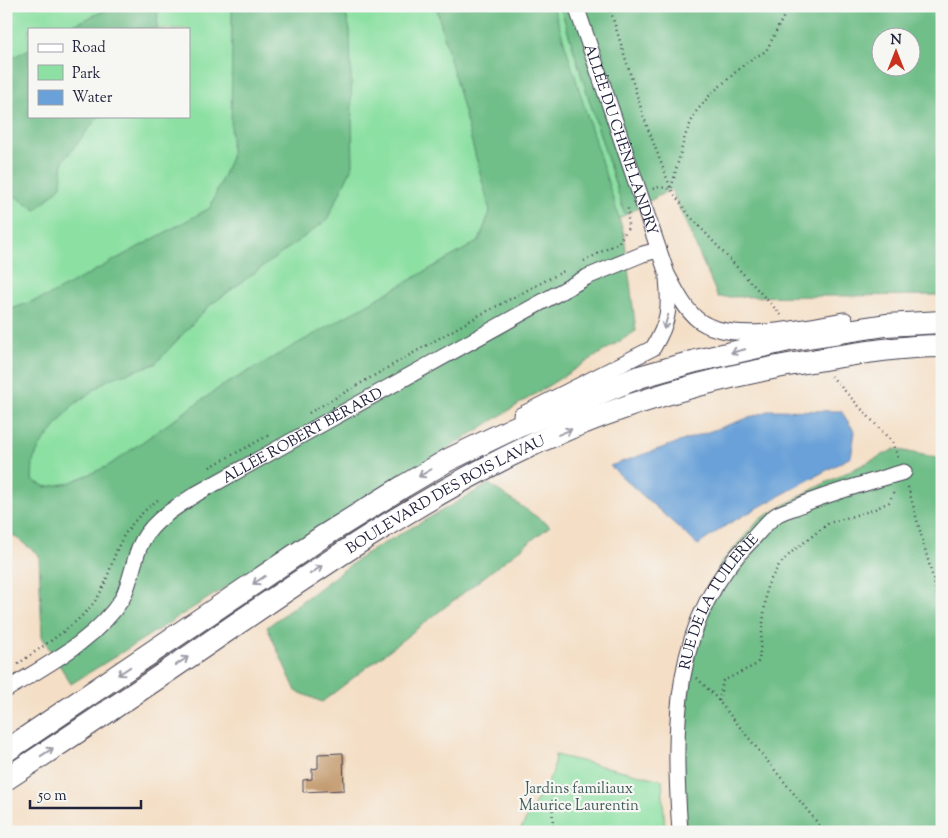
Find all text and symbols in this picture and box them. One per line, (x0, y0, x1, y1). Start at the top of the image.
legend (28, 28, 190, 118)
north arrow (870, 28, 920, 78)
text: N (890, 31, 902, 51)
text: Road (72, 38, 106, 59)
street label: ALLÉE DU CHÊNE LANDRY (578, 42, 662, 239)
text: Park (72, 64, 101, 85)
text: Water (72, 88, 113, 109)
one-way arrow (661, 314, 671, 330)
one-way arrow (730, 347, 746, 356)
street label: ALLÉE ROBERT BÉRARD (219, 383, 387, 489)
one-way arrow (557, 426, 572, 436)
street label: BOULEVARD DES BOIS LAVAU (342, 431, 549, 560)
one-way arrow (418, 469, 432, 479)
street label: RUE DE LA TUILERIE (675, 530, 764, 672)
one-way arrow (309, 565, 323, 575)
one-way arrow (252, 575, 266, 585)
one-way arrow (175, 656, 189, 666)
one-way arrow (118, 667, 132, 677)
one-way arrow (40, 747, 54, 757)
scale bar (30, 778, 141, 810)
park label: Jardins familiaux Maurice Laurentin (519, 779, 639, 817)
text: 50 m (37, 786, 67, 807)

